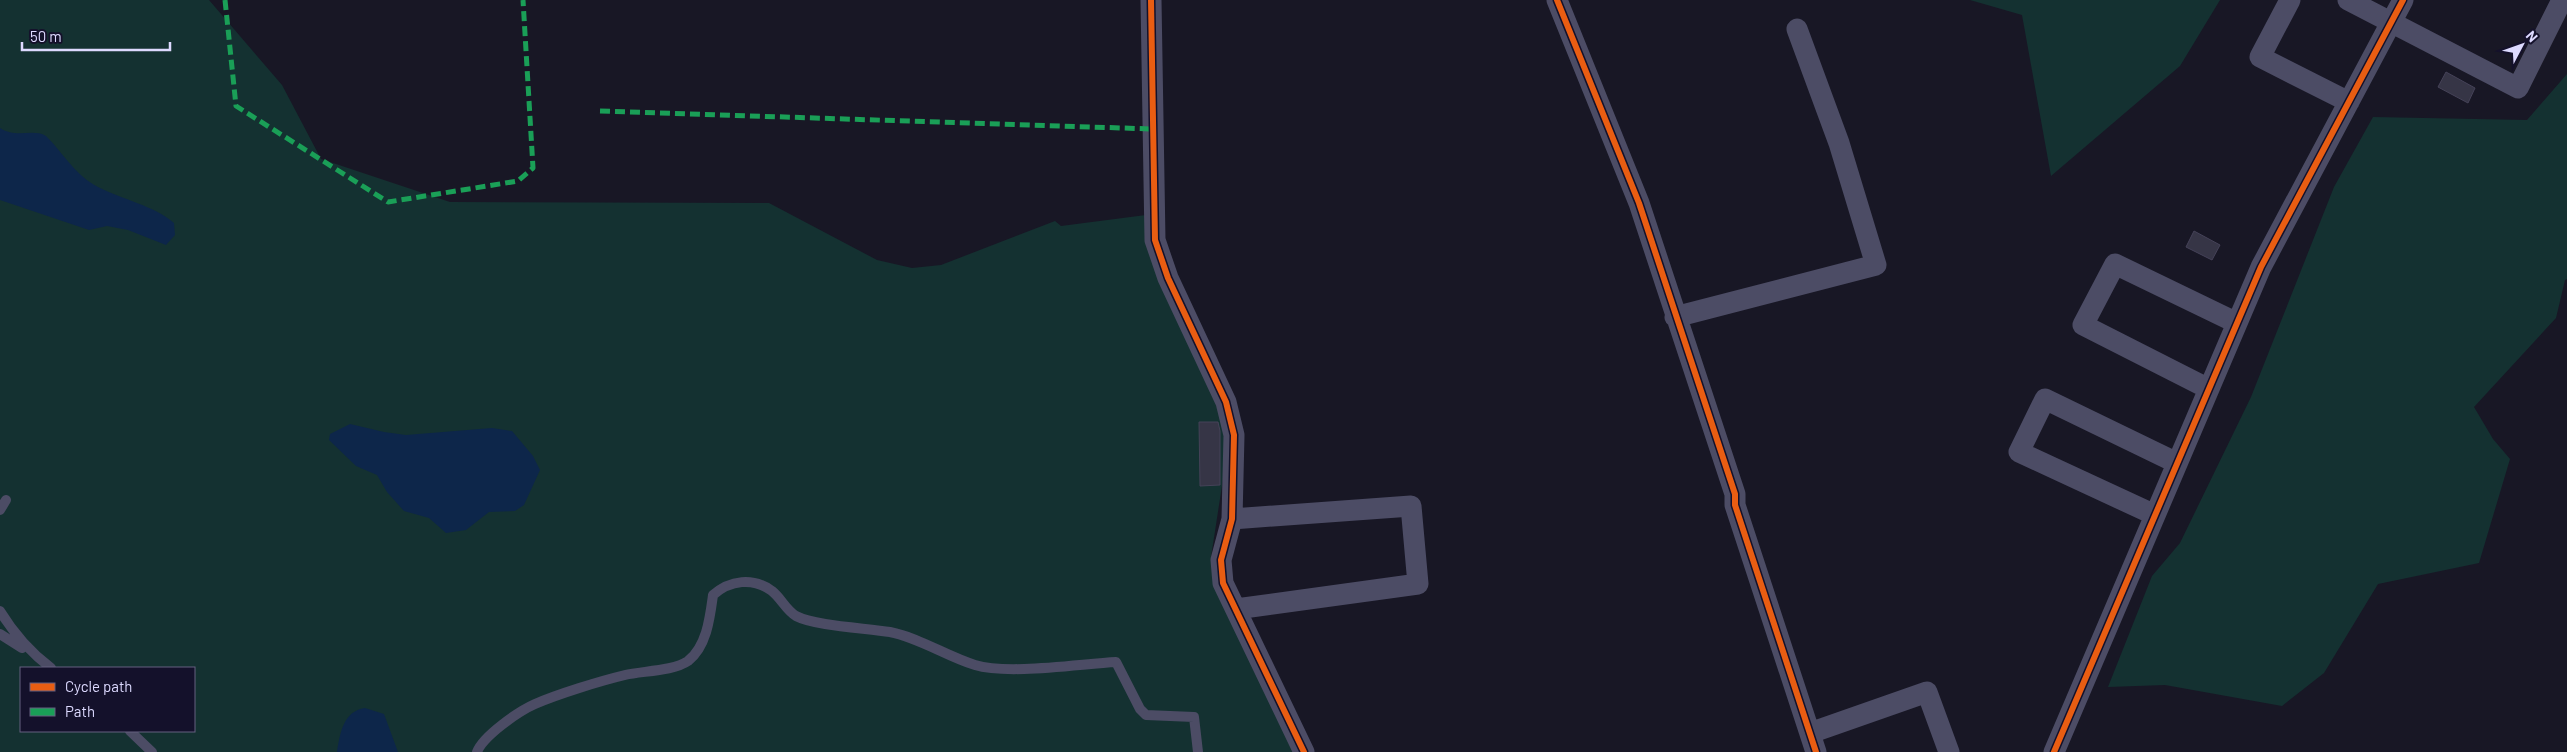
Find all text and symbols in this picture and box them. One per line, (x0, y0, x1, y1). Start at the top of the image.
scale bar (22, 20, 170, 52)
north arrow (2497, 20, 2547, 70)
text: 50 m (30, 27, 62, 45)
text: N (2523, 27, 2542, 45)
legend (20, 667, 195, 732)
text: Cycle path (65, 677, 132, 695)
text: Path (65, 702, 95, 720)

